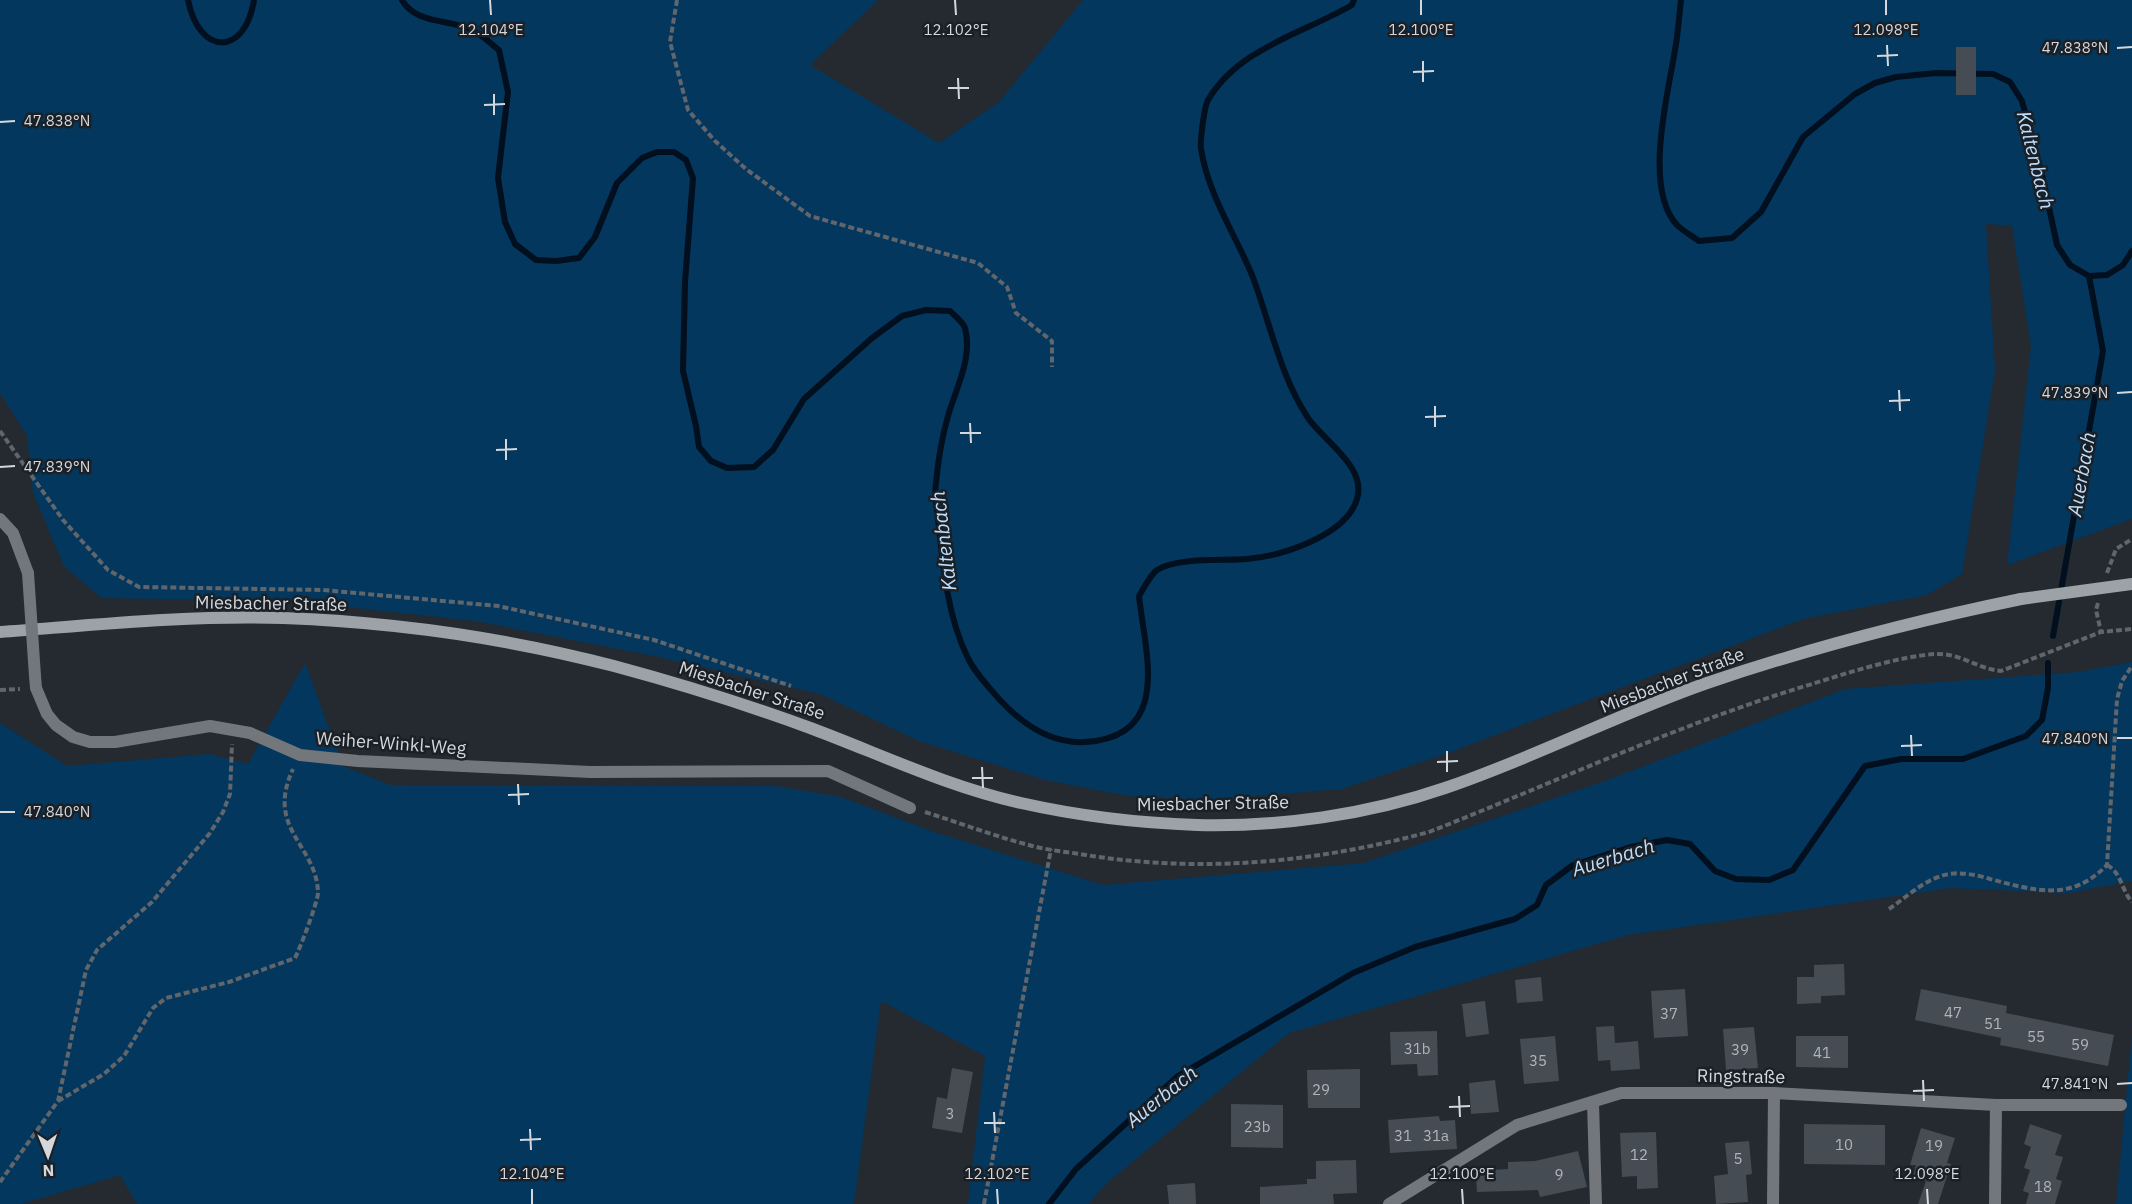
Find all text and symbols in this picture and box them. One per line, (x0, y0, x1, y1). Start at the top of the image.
text: 12.104°E (459, 20, 523, 39)
text: 12.102°E (924, 20, 988, 39)
text: 12.100°E (1389, 20, 1453, 39)
text: 12.098°E (1854, 20, 1918, 39)
text: 47.838°N (2042, 38, 2108, 57)
water label: Kaltenbach (2011, 108, 2061, 212)
text: 47.838°N (24, 111, 90, 130)
text: 47.839°N (2042, 383, 2108, 402)
water label: Auerbach (2060, 430, 2102, 519)
text: 47.839°N (24, 457, 90, 476)
water label: Kaltenbach (923, 490, 963, 592)
street label: Miesbacher Straße (195, 590, 347, 616)
street label: Miesbacher Straße (1597, 642, 1747, 718)
street label: Miesbacher Straße (676, 656, 828, 724)
street label: Weiher-Winkl-Weg (315, 726, 467, 760)
text: 47.840°N (2042, 729, 2108, 748)
street label: Miesbacher Straße (1137, 790, 1289, 816)
text: 47.840°N (24, 802, 90, 821)
water label: Auerbach (1567, 832, 1658, 883)
house number: 47 (1944, 1003, 1962, 1022)
house number: 37 (1660, 1004, 1678, 1023)
house number: 51 (1984, 1014, 2002, 1033)
house number: 55 (2027, 1027, 2045, 1046)
house number: 59 (2071, 1035, 2089, 1054)
house number: 31b (1404, 1039, 1430, 1058)
house number: 39 (1731, 1040, 1749, 1059)
house number: 41 (1813, 1043, 1831, 1062)
house number: 35 (1529, 1051, 1547, 1070)
water label: Auerbach (1119, 1059, 1203, 1134)
street label: Ringstraße (1697, 1064, 1785, 1088)
text: 47.841°N (2042, 1074, 2108, 1093)
house number: 29 (1312, 1080, 1330, 1099)
house number: 3 (945, 1104, 955, 1123)
house number: 23b (1244, 1117, 1270, 1136)
north arrow (18, 1126, 78, 1186)
house number: 31 (1394, 1126, 1412, 1145)
house number: 31a (1423, 1126, 1449, 1145)
house number: 10 (1835, 1135, 1853, 1154)
house number: 19 (1925, 1136, 1943, 1155)
house number: 12 (1630, 1145, 1648, 1164)
house number: 5 (1733, 1149, 1743, 1168)
text: N (42, 1161, 55, 1181)
text: 12.104°E (500, 1164, 564, 1183)
text: 12.102°E (965, 1164, 1029, 1183)
text: 12.100°E (1430, 1164, 1494, 1183)
text: 12.098°E (1895, 1164, 1959, 1183)
house number: 9 (1554, 1165, 1564, 1184)
house number: 18 (2034, 1177, 2052, 1196)

